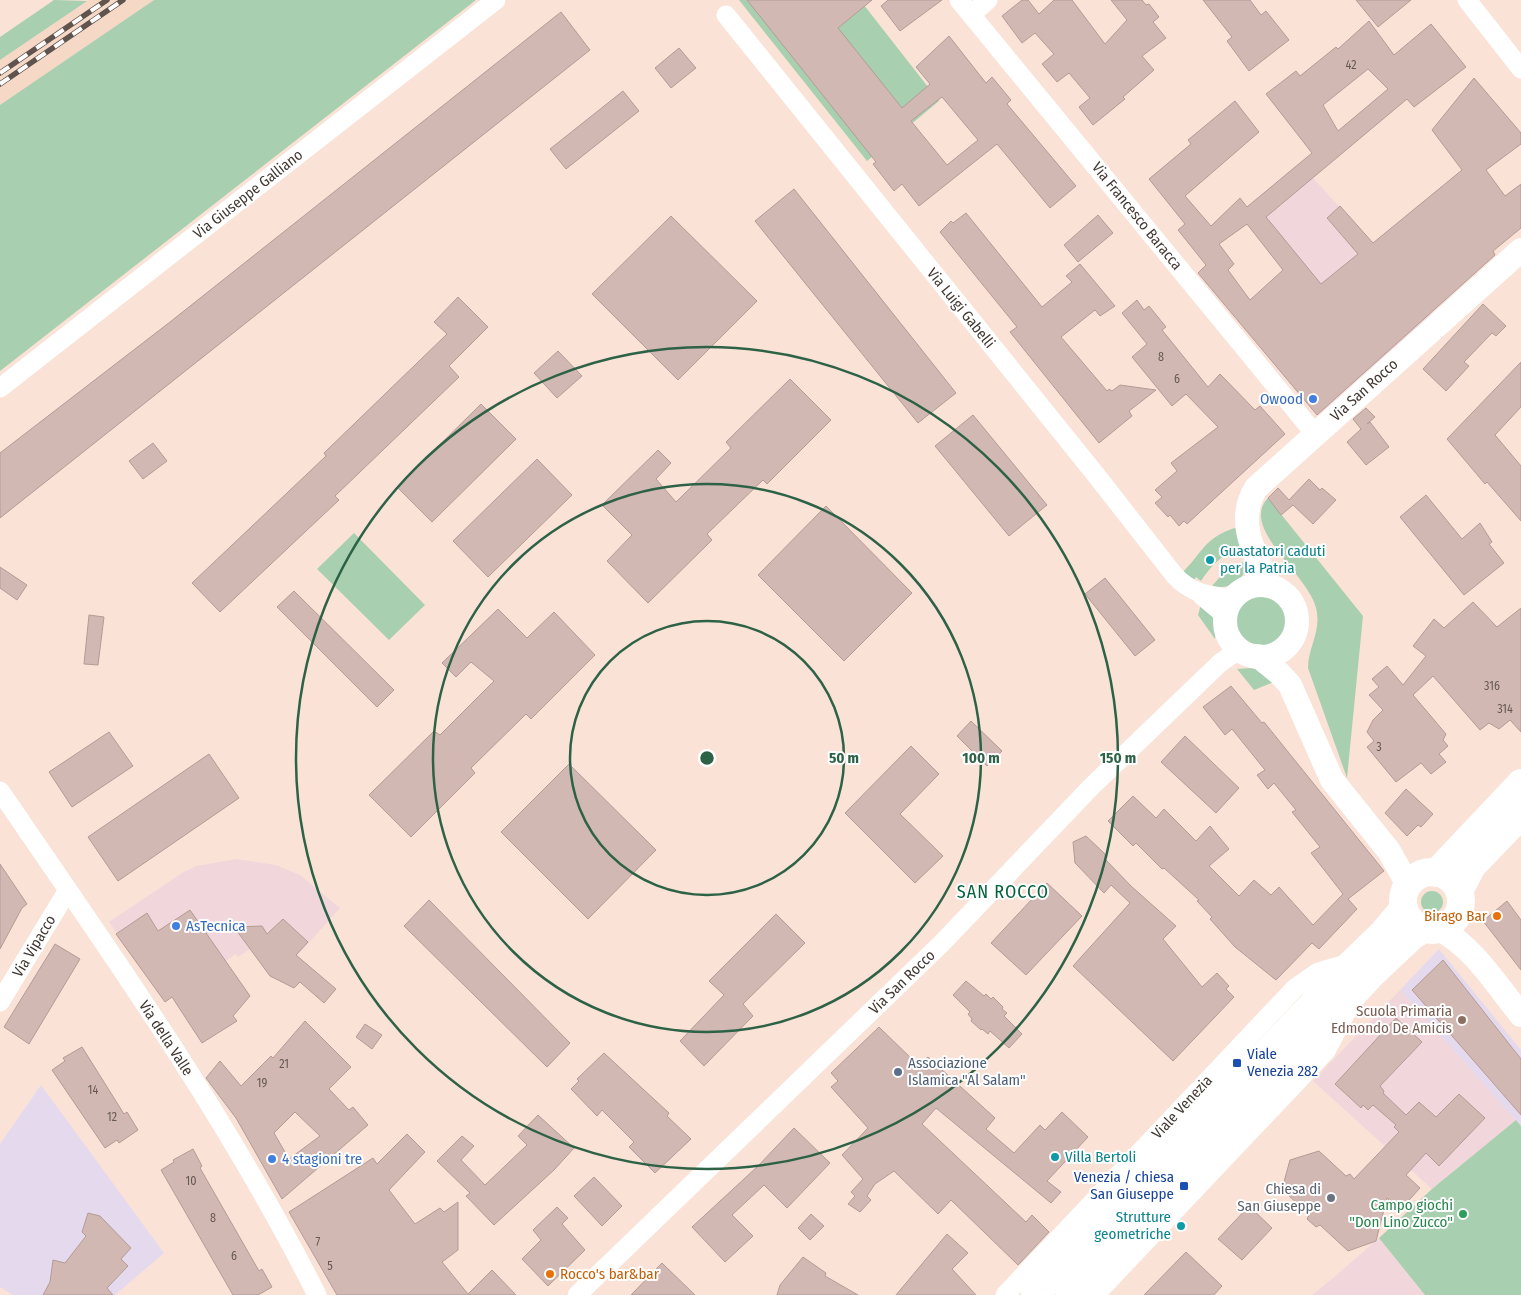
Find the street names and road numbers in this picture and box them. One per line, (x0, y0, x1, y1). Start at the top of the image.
street label: Via Giuseppe Galliano (190, 146, 306, 242)
street label: Via Francesco Baracca (1088, 159, 1186, 273)
street label: Via Luigi Gabelli (923, 264, 999, 352)
street label: Via San Rocco (1327, 355, 1402, 425)
street label: Via Vipacco (9, 912, 60, 980)
street label: Via San Rocco (865, 946, 939, 1018)
street label: Via della Valle (135, 997, 197, 1079)
street label: Viale Venezia (1148, 1071, 1216, 1143)

